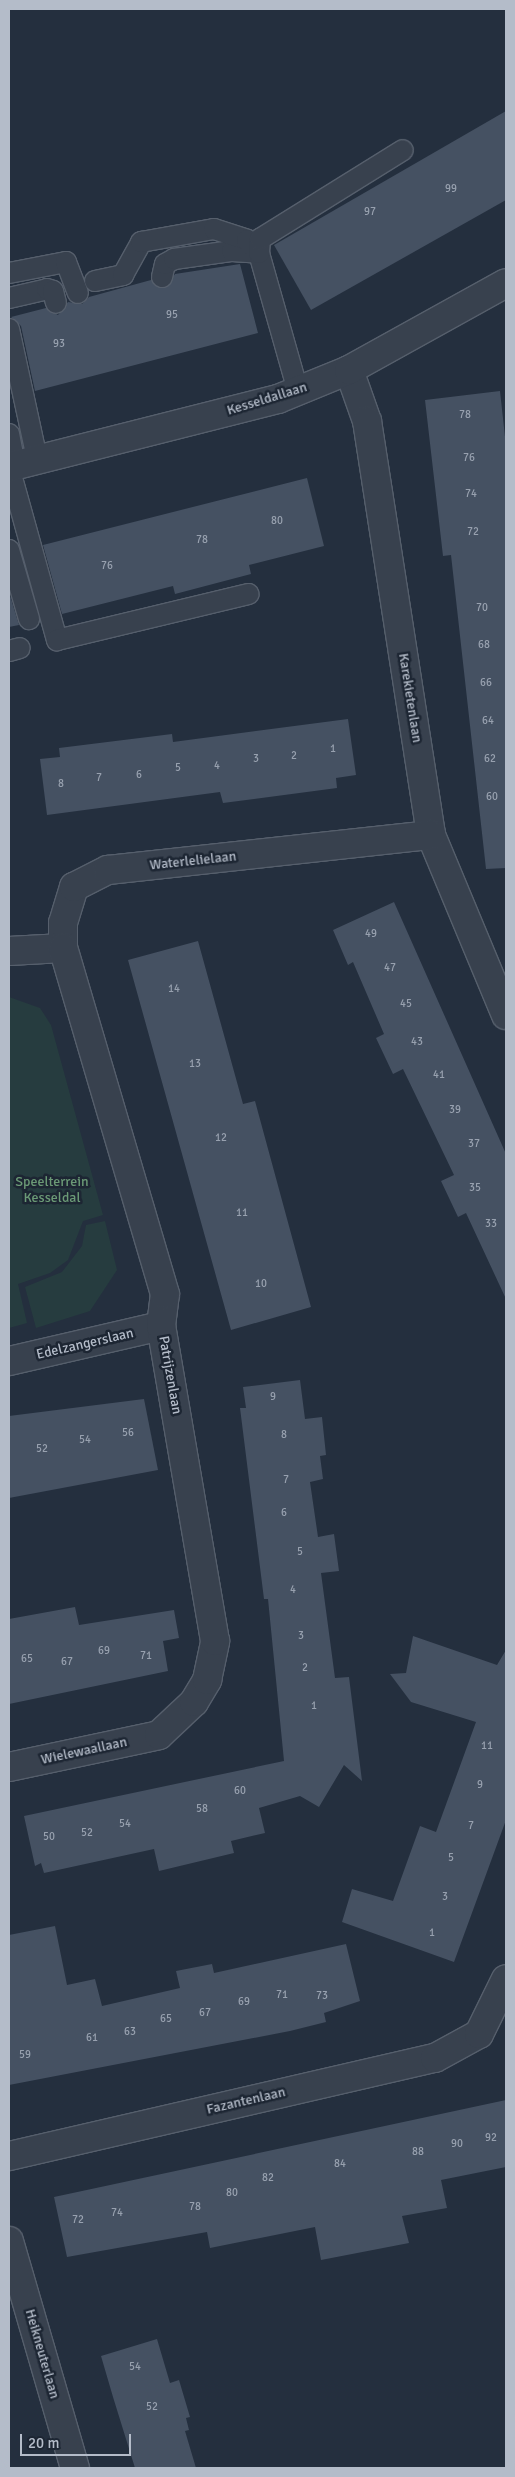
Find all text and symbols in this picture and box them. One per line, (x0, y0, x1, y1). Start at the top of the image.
house number: 99 (445, 182, 457, 196)
house number: 97 (364, 205, 376, 219)
house number: 95 (166, 308, 178, 322)
house number: 93 (53, 337, 65, 351)
street label: Kesseldallaan (225, 379, 309, 419)
house number: 78 (459, 408, 471, 422)
house number: 76 (463, 451, 475, 465)
house number: 74 (465, 487, 477, 501)
house number: 80 (271, 514, 283, 528)
house number: 72 (467, 525, 479, 539)
house number: 78 (196, 533, 208, 547)
house number: 76 (101, 559, 113, 573)
house number: 70 (476, 601, 488, 615)
house number: 68 (478, 638, 490, 652)
street label: Karekietenlaan (395, 652, 425, 744)
house number: 66 (480, 676, 492, 690)
house number: 64 (482, 714, 494, 728)
house number: 1 (330, 742, 336, 756)
house number: 2 (291, 749, 297, 763)
house number: 3 (253, 752, 259, 766)
house number: 62 (484, 752, 496, 766)
house number: 4 (214, 759, 220, 773)
house number: 5 (175, 761, 181, 775)
house number: 6 (136, 768, 142, 782)
house number: 7 (96, 771, 102, 785)
house number: 8 (58, 777, 64, 791)
house number: 60 (486, 790, 498, 804)
street label: Waterlelielaan (149, 848, 237, 874)
house number: 49 (365, 927, 377, 941)
house number: 47 (384, 961, 396, 975)
house number: 14 (168, 982, 180, 996)
house number: 45 (400, 997, 412, 1011)
house number: 43 (411, 1035, 423, 1049)
house number: 13 (189, 1057, 201, 1071)
house number: 41 (433, 1068, 445, 1082)
house number: 39 (449, 1103, 461, 1117)
house number: 12 (215, 1131, 227, 1145)
house number: 37 (468, 1137, 480, 1151)
park label: Speelterrein Kesseldal (15, 1174, 89, 1206)
house number: 35 (469, 1181, 481, 1195)
house number: 11 (236, 1206, 248, 1220)
house number: 33 (485, 1217, 497, 1231)
house number: 10 (255, 1277, 267, 1291)
street label: Edelzangerslaan (35, 1325, 135, 1363)
street label: Patrijzenlaan (155, 1335, 185, 1415)
house number: 9 (270, 1390, 276, 1404)
house number: 56 (122, 1426, 134, 1440)
house number: 8 (281, 1428, 287, 1442)
house number: 54 (79, 1433, 91, 1447)
house number: 52 (36, 1442, 48, 1456)
house number: 7 (283, 1473, 289, 1487)
house number: 6 (281, 1506, 287, 1520)
house number: 5 (297, 1545, 303, 1559)
house number: 4 (290, 1583, 296, 1597)
house number: 3 (298, 1629, 304, 1643)
house number: 69 (98, 1644, 110, 1658)
house number: 71 (140, 1649, 152, 1663)
house number: 65 (21, 1652, 33, 1666)
house number: 67 (61, 1655, 73, 1669)
house number: 2 (302, 1661, 308, 1675)
house number: 1 (311, 1699, 317, 1713)
street label: Wielewaallaan (39, 1734, 129, 1768)
house number: 11 (481, 1739, 493, 1753)
house number: 9 (477, 1778, 483, 1792)
house number: 60 (234, 1784, 246, 1798)
house number: 58 (196, 1802, 208, 1816)
house number: 54 (119, 1817, 131, 1831)
house number: 7 (468, 1819, 474, 1833)
house number: 52 (81, 1826, 93, 1840)
house number: 50 (43, 1830, 55, 1844)
house number: 5 (448, 1851, 454, 1865)
house number: 3 (442, 1890, 448, 1904)
house number: 1 (429, 1926, 435, 1940)
house number: 71 (276, 1988, 288, 2002)
house number: 73 (316, 1989, 328, 2003)
house number: 69 (238, 1995, 250, 2009)
house number: 67 (199, 2006, 211, 2020)
house number: 65 (160, 2012, 172, 2026)
house number: 63 (124, 2025, 136, 2039)
house number: 61 (86, 2031, 98, 2045)
house number: 59 (19, 2048, 31, 2062)
street label: Fazantenlaan (205, 2084, 287, 2118)
house number: 92 (485, 2131, 497, 2145)
house number: 90 (451, 2137, 463, 2151)
house number: 88 (412, 2145, 424, 2159)
house number: 84 (334, 2157, 346, 2171)
house number: 82 (262, 2171, 274, 2185)
house number: 80 (226, 2186, 238, 2200)
house number: 78 (189, 2200, 201, 2214)
house number: 74 (111, 2206, 123, 2220)
house number: 72 (72, 2213, 84, 2227)
street label: Heikneuterlaan (21, 2307, 63, 2401)
house number: 54 (129, 2360, 141, 2374)
house number: 52 (146, 2400, 158, 2414)
scale bar (22, 2424, 134, 2456)
text: 20 m (28, 2434, 59, 2452)

